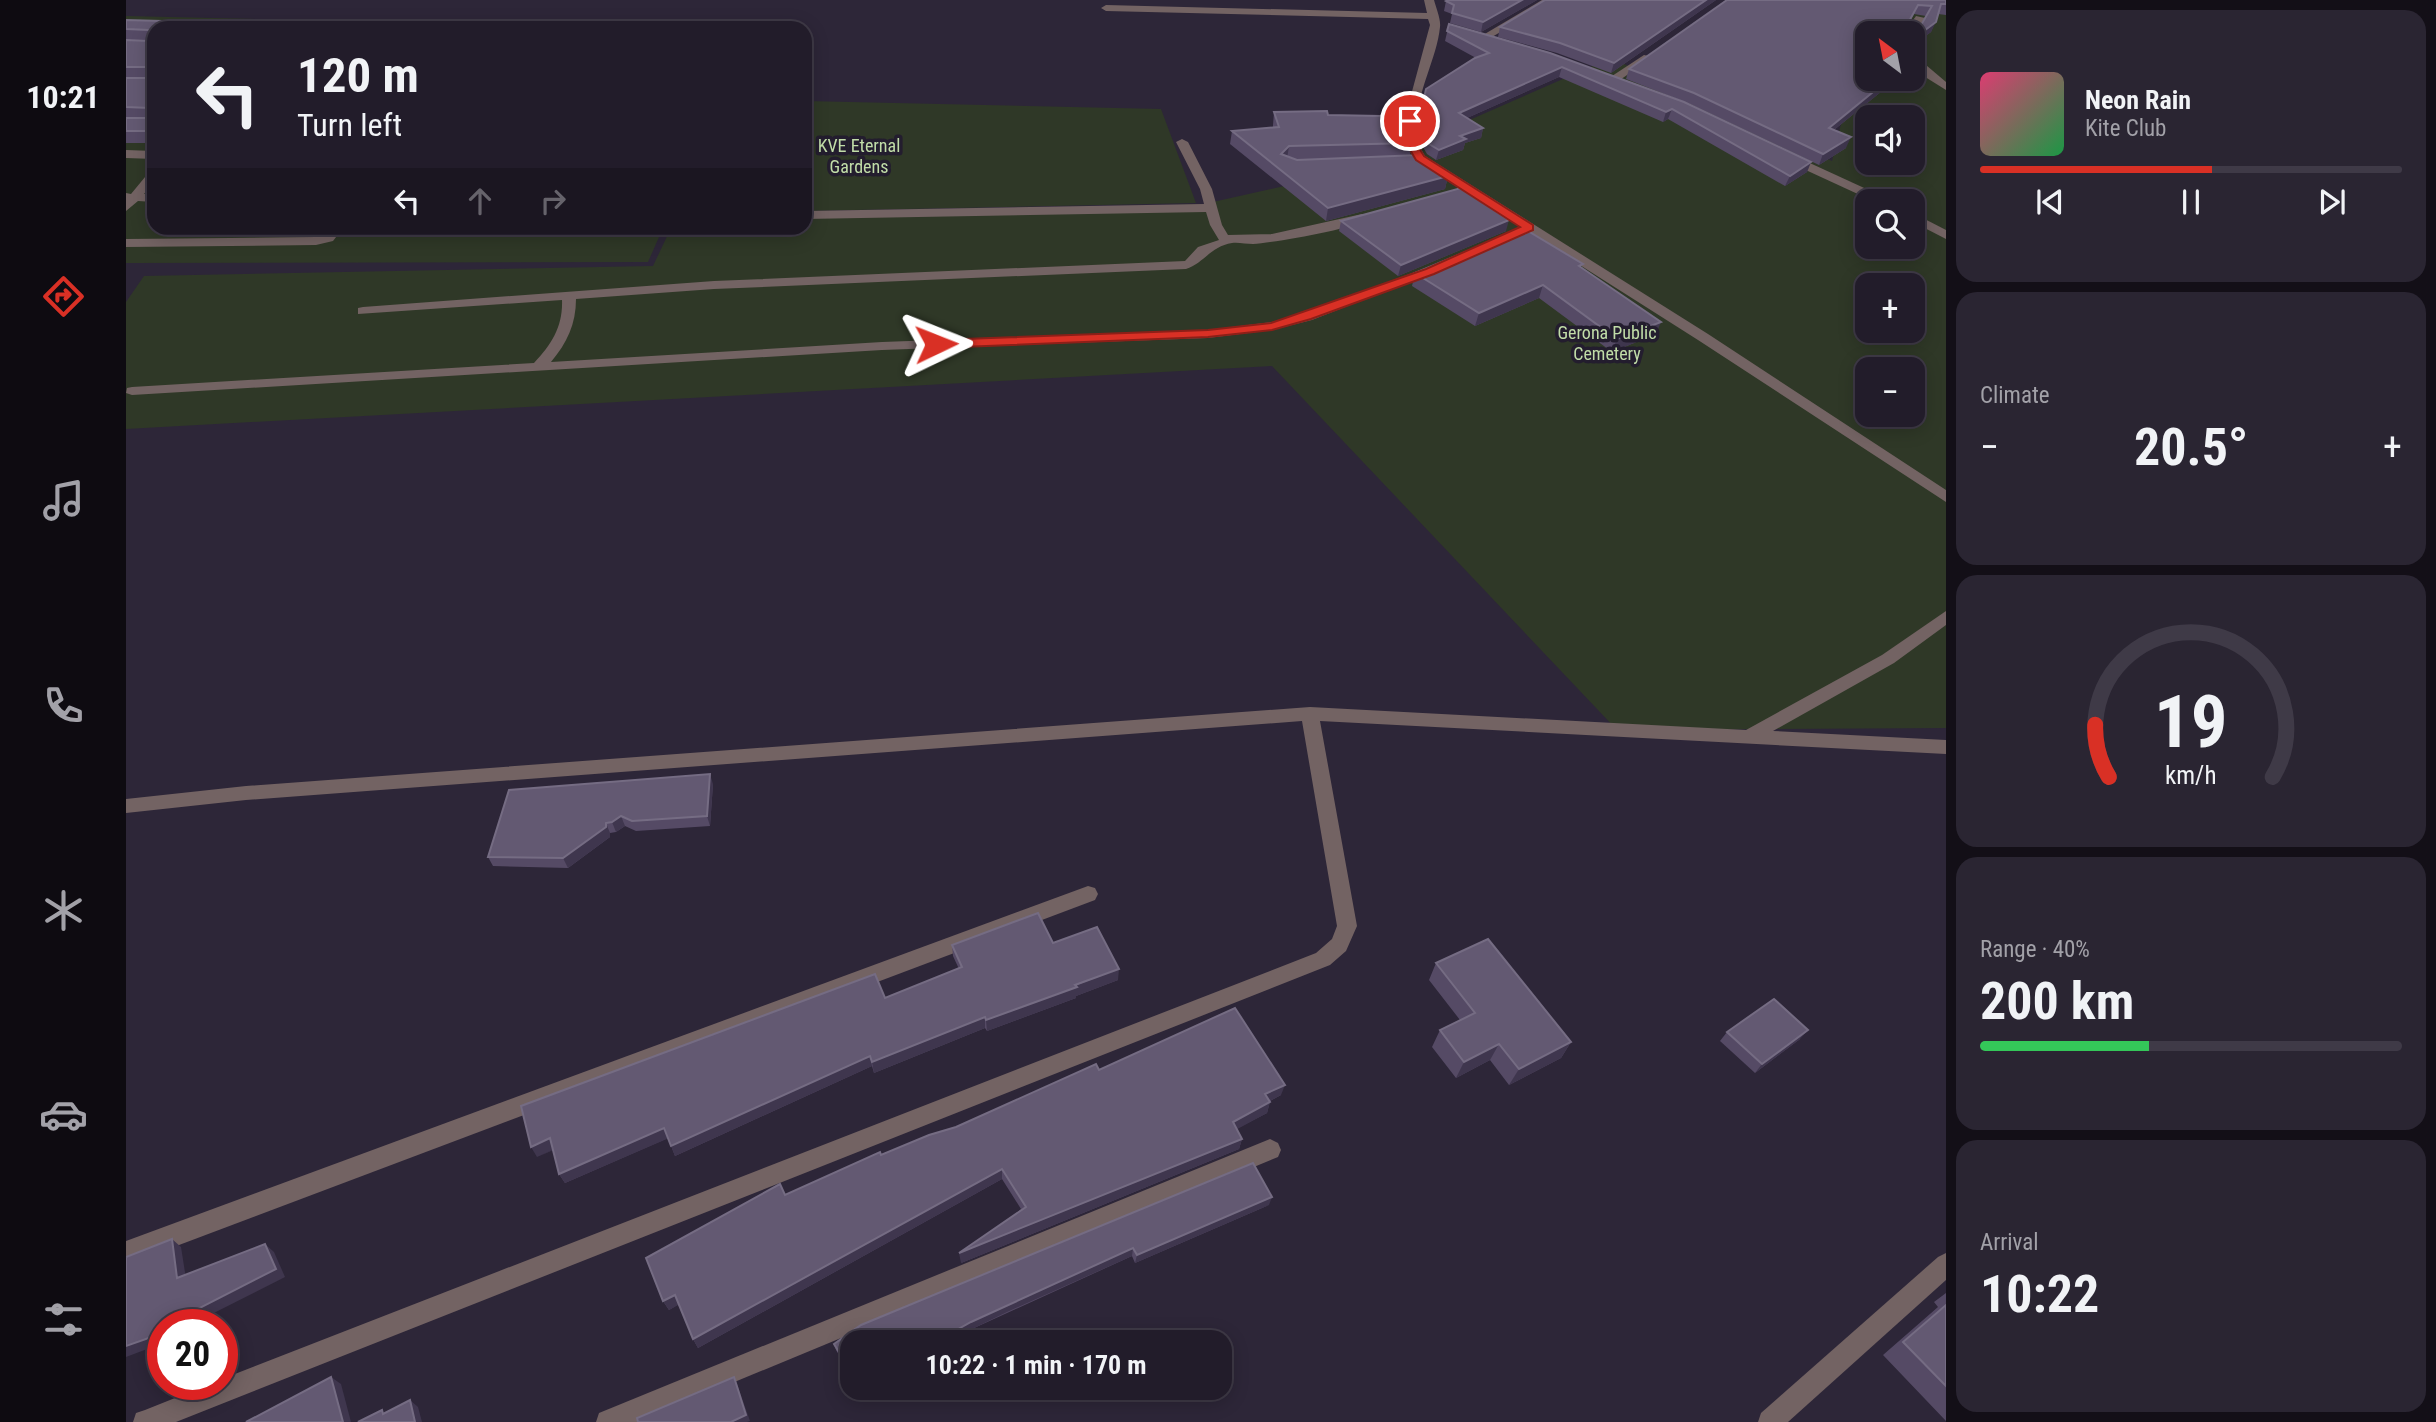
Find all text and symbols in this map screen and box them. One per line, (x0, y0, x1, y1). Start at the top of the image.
north arrow (1855, 21, 1925, 91)
map controls (1855, 21, 1925, 427)
text: 120 m (297, 47, 419, 104)
icon: left (182, 49, 273, 140)
text: 10:21 (26, 78, 100, 116)
text: Neon Rain (2085, 85, 2191, 115)
pin (1380, 91, 1440, 151)
icon: arrive (1391, 102, 1429, 140)
button: sound (1855, 105, 1925, 175)
text: Turn left (297, 106, 402, 144)
text: Kite Club (2085, 115, 2166, 142)
park label: KVE Eternal Gardens (818, 135, 900, 177)
icon: left (388, 182, 426, 220)
icon: ahead (461, 182, 499, 220)
icon: right (534, 182, 572, 220)
icon: previous (2031, 183, 2069, 221)
icon: pause (2172, 183, 2210, 221)
icon: next (2313, 183, 2351, 221)
button: search (1855, 189, 1925, 259)
icon: directions (39, 272, 88, 321)
button: + (1855, 273, 1925, 343)
position arrow (899, 307, 973, 381)
park label: Gerona Public Cemetery (1557, 322, 1657, 364)
button: − (1855, 357, 1925, 427)
text: Climate (1980, 382, 2050, 409)
text: 20.5° (2134, 417, 2248, 478)
text: − (1980, 425, 1999, 469)
text: + (2383, 425, 2402, 469)
icon: music (39, 476, 88, 525)
text: 19 (2154, 679, 2228, 765)
icon: phone (39, 681, 88, 730)
text: km/h (2165, 761, 2217, 790)
icon: climate (39, 886, 88, 935)
text: Range · 40% (1980, 936, 2090, 963)
text: 200 km (1980, 971, 2134, 1032)
icon: car (39, 1090, 88, 1139)
text: Arrival (1980, 1229, 2039, 1256)
text: 10:22 (1980, 1264, 2099, 1325)
icon: filters (39, 1295, 88, 1344)
speed limit sign: 20 (147, 1309, 238, 1400)
text: 10:22 · 1 min · 170 m (926, 1350, 1146, 1380)

